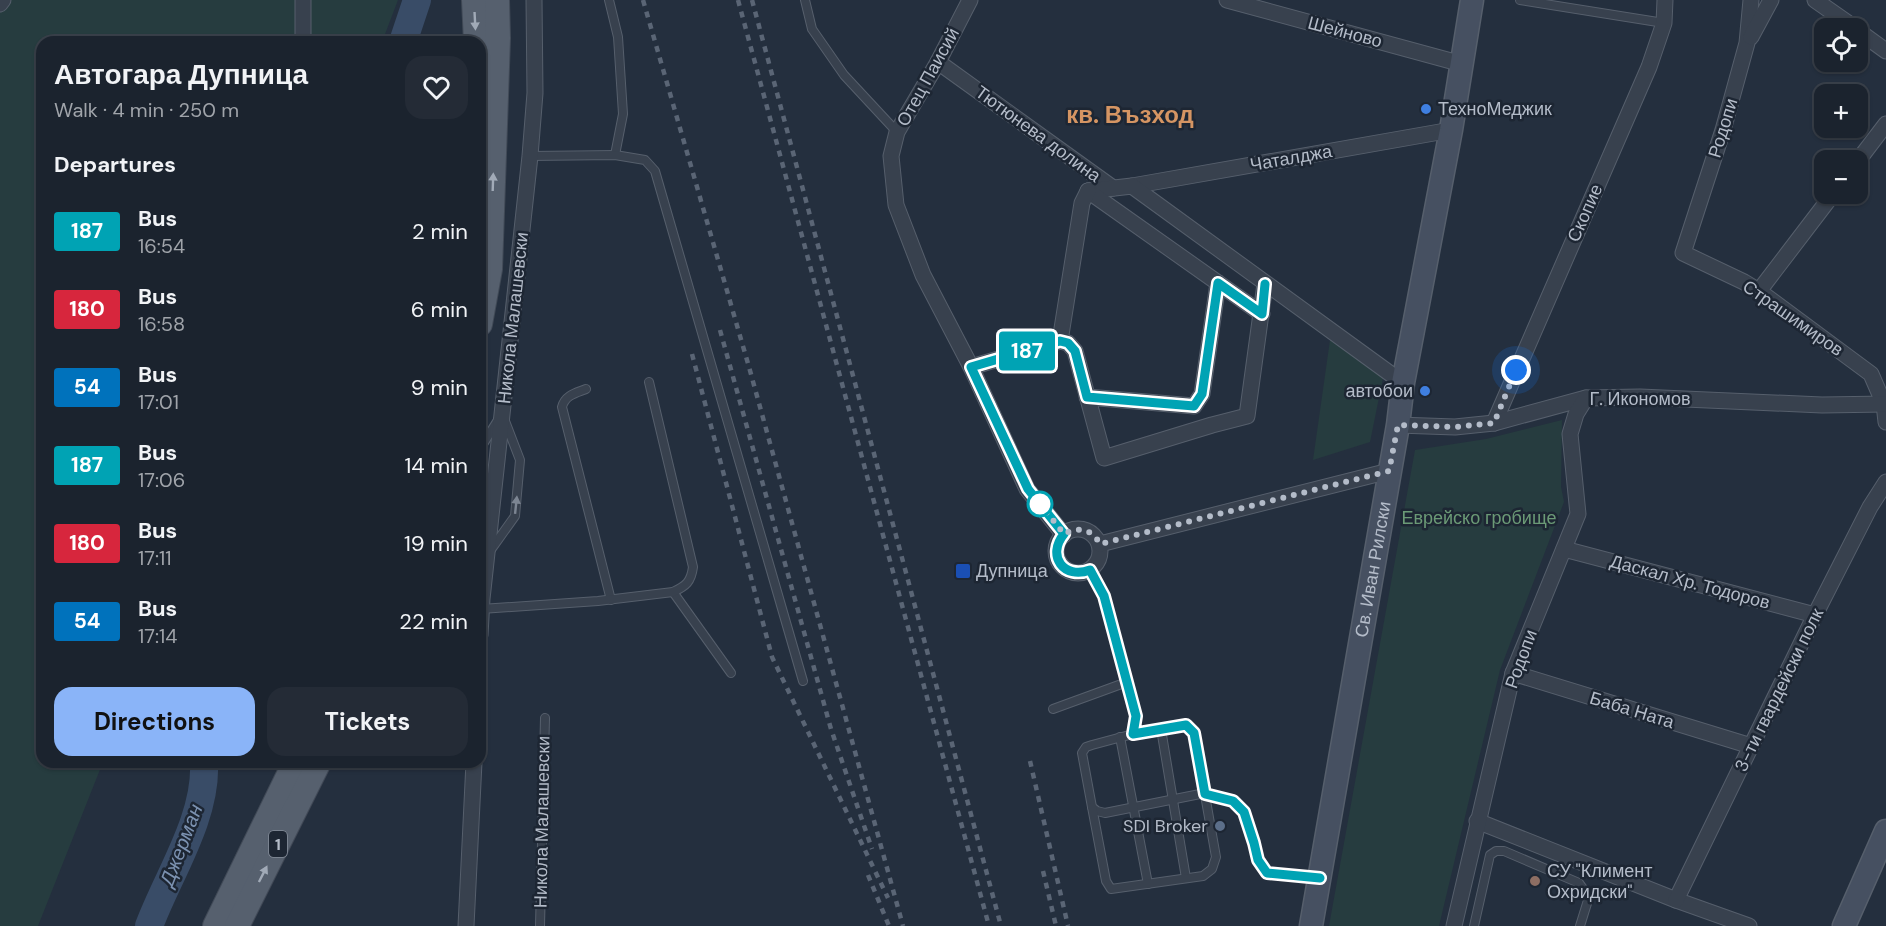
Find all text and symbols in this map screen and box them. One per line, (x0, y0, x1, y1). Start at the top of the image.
street label: Шейново (1305, 11, 1385, 53)
one-way arrow (470, 12, 479, 31)
map controls (1814, 18, 1868, 204)
button: locate (1814, 18, 1868, 72)
street label: Отец Паисий (891, 23, 965, 131)
text: Автогара Дупница (54, 56, 308, 93)
button: heart (405, 56, 468, 119)
street label: Тютюнева долина (970, 80, 1106, 188)
button: + (1814, 84, 1868, 138)
street label: Родопи (1703, 95, 1743, 161)
text: Walk · 4 min · 250 m (54, 97, 239, 123)
place label: ТехноМеджик (1438, 97, 1552, 121)
district label: кв. Възход (1066, 99, 1194, 130)
marker: ТехноМеджик (1419, 102, 1433, 116)
street label: Чаталджа (1248, 139, 1335, 177)
text: Departures (54, 150, 176, 179)
button: − (1814, 150, 1868, 204)
one-way arrow (488, 172, 498, 191)
street label: Скопие (1562, 180, 1608, 246)
text: Bus (138, 204, 177, 233)
text: 187 (71, 217, 103, 245)
text: 2 min (412, 217, 468, 246)
street label: Никола Малашевски (492, 231, 534, 405)
text: 16:54 (138, 233, 185, 259)
street label: Страшимиров (1738, 274, 1848, 362)
text: Bus (138, 282, 177, 311)
text: 180 (69, 295, 105, 323)
text: 6 min (411, 295, 468, 324)
text: 16:58 (138, 311, 185, 337)
line badge: 187 (992, 332, 1062, 370)
text: 187 (1011, 337, 1043, 365)
your location (1501, 355, 1531, 385)
text: Bus (138, 360, 177, 389)
text: 54 (74, 373, 100, 401)
text: 9 min (411, 373, 468, 402)
place label: автобои (1345, 379, 1413, 403)
marker: автобои (1418, 384, 1432, 398)
street label: Г. Икономов (1589, 387, 1691, 411)
text: 17:01 (138, 389, 179, 415)
text: Bus (138, 438, 177, 467)
text: 187 (71, 451, 103, 479)
text: 14 min (404, 451, 468, 480)
text: 17:06 (138, 467, 185, 493)
unlabelled marker (1027, 491, 1053, 517)
one-way arrow (511, 495, 521, 514)
street label: Св. Иван Рилски (1349, 500, 1397, 639)
park label: Еврейско гробище (1401, 506, 1557, 530)
text: Bus (138, 516, 177, 545)
text: 180 (69, 529, 105, 557)
text: 19 min (404, 529, 468, 558)
text: 17:11 (138, 545, 171, 571)
street label: Даскал Хр. Тодоров (1607, 549, 1773, 615)
place label: Дупница (976, 559, 1049, 583)
marker: Дупница (954, 562, 972, 580)
text: Bus (138, 594, 177, 623)
street label: 3-ти гвардейски полк (1729, 604, 1829, 776)
text: 54 (74, 607, 100, 635)
text: 22 min (399, 607, 468, 636)
text: 17:14 (138, 623, 177, 649)
street label: Родопи (1499, 626, 1543, 692)
street label: Баба Ната (1587, 686, 1678, 735)
button: Directions (54, 687, 255, 756)
button: Tickets (267, 687, 468, 756)
street label: Никола Малашевски (528, 736, 556, 908)
water label: Джерман (153, 800, 208, 892)
place label: SDI Broker (1123, 814, 1208, 838)
marker: SDI Broker (1213, 819, 1227, 833)
road number: 1 (269, 831, 287, 857)
place label: СУ "Климент Охридски" (1547, 859, 1652, 904)
one-way arrow (258, 865, 268, 882)
marker: СУ "Климент Охридски" (1528, 874, 1542, 888)

